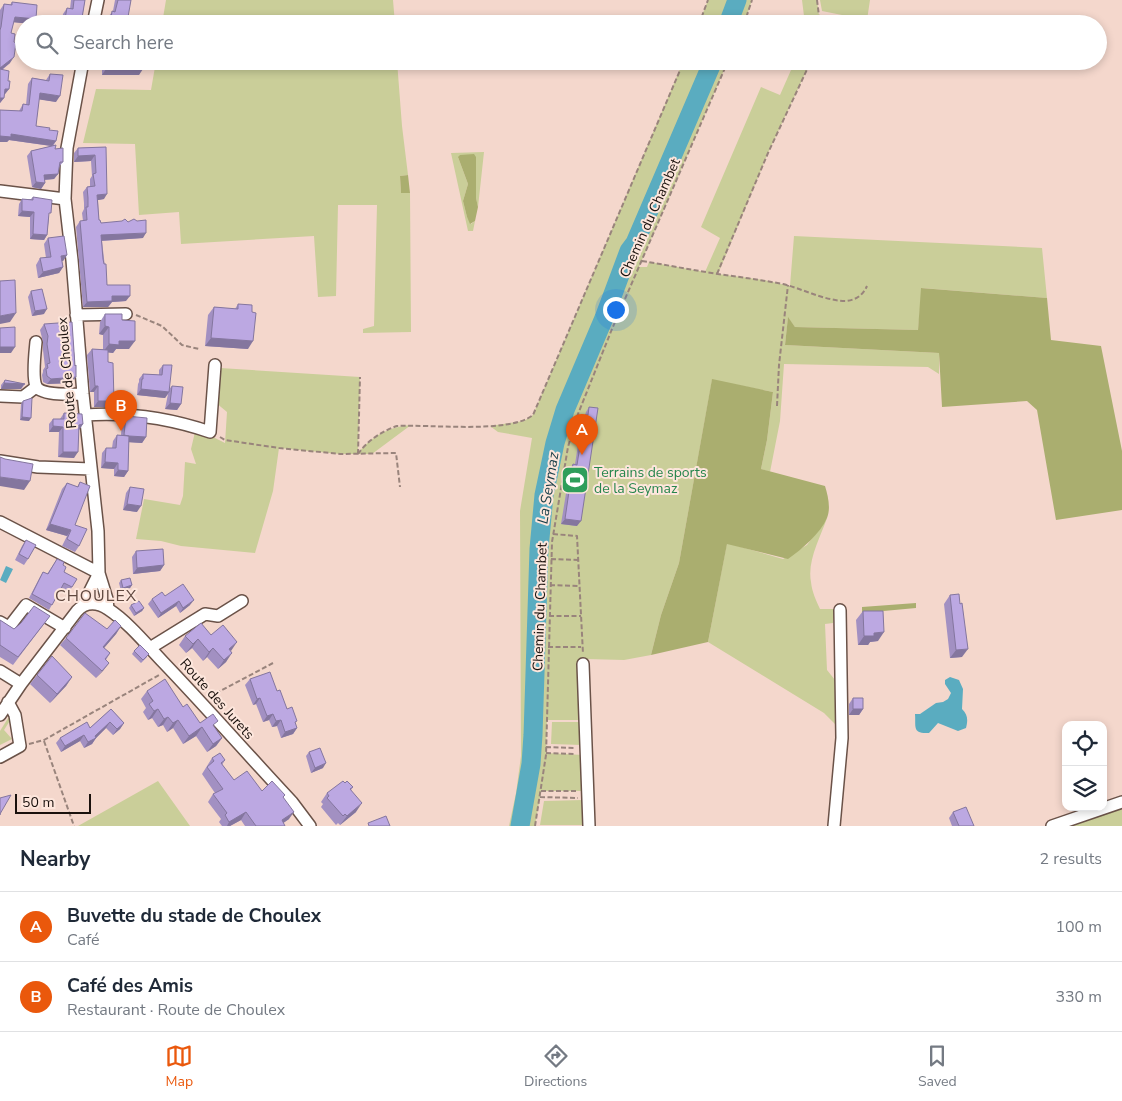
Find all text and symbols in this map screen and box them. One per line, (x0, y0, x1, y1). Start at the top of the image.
search box (15, 15, 1107, 70)
icon: search (33, 29, 61, 57)
text: Search here (73, 30, 174, 56)
street label: Chemin du Chambet (615, 155, 685, 281)
your location (603, 297, 629, 323)
street label: Route de Choulex (53, 316, 81, 429)
pin: B (105, 390, 137, 431)
pin: A (566, 414, 598, 455)
water label: La Seymaz (532, 451, 564, 525)
place label: Terrains de sports de la Seymaz (594, 463, 707, 498)
sports icon: Terrains de sports de la Seymaz (560, 465, 590, 495)
street label: Chemin du Chambet (528, 542, 552, 672)
district label: CHOULEX (55, 585, 137, 607)
street label: Route des Jurets (175, 654, 259, 744)
map controls (1062, 721, 1107, 811)
button: locate (1062, 721, 1107, 766)
button: layers (1062, 766, 1107, 811)
scale bar (15, 791, 91, 814)
text: 50 m (22, 793, 54, 812)
text: Nearby (20, 845, 90, 873)
text: 2 results (1040, 848, 1102, 870)
text: Buvette du stade de Choulex (67, 903, 321, 929)
text: A (30, 916, 42, 938)
text: 100 m (1055, 916, 1102, 938)
text: Café (67, 929, 100, 951)
text: Café des Amis (67, 973, 193, 999)
text: B (30, 986, 42, 1008)
text: 330 m (1055, 986, 1102, 1008)
text: Restaurant · Route de Choulex (67, 999, 285, 1021)
tab: Map (165, 1042, 193, 1091)
tab: Directions (524, 1042, 587, 1091)
tab: Saved (918, 1042, 957, 1091)

